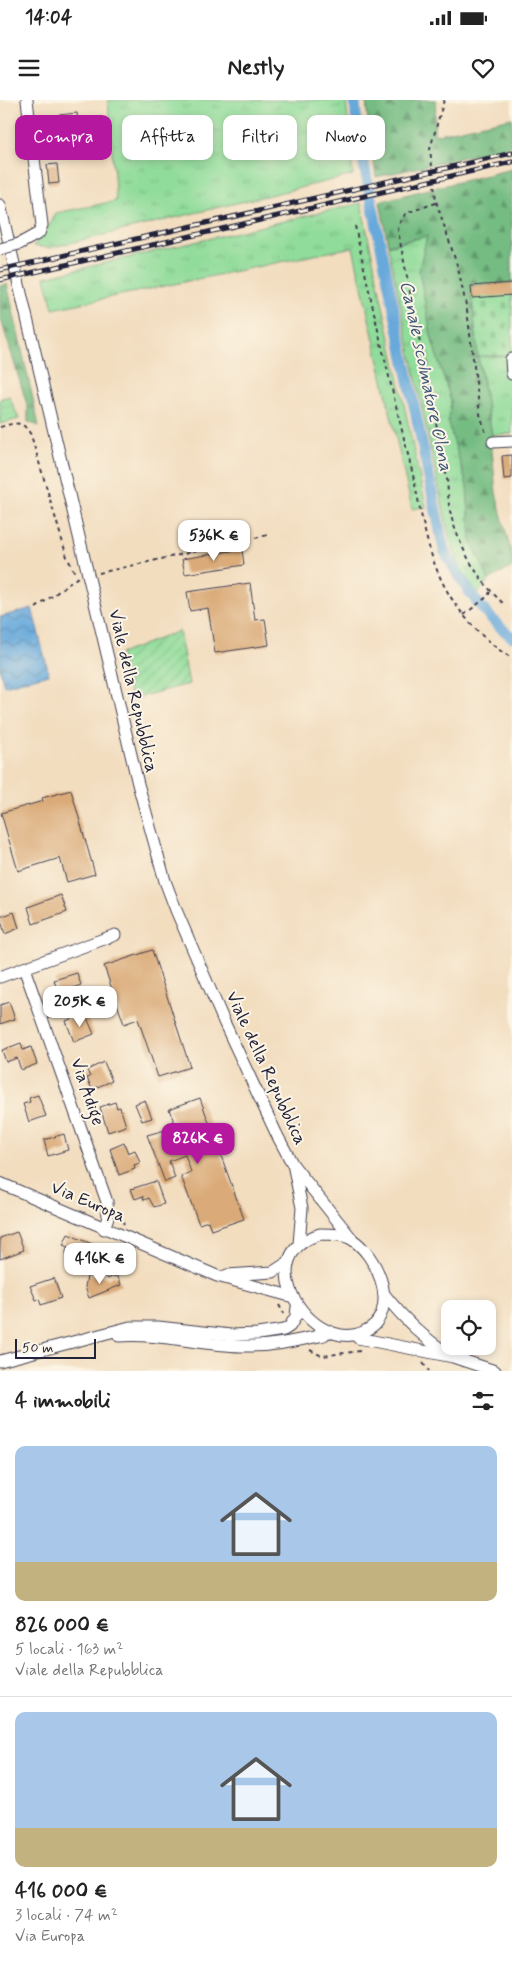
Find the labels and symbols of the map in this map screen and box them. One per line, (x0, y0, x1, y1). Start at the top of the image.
water label: Canale scolmatore Olona (394, 279, 458, 474)
pin: 536K € (173, 520, 255, 562)
street label: Viale della Repubblica (103, 607, 163, 775)
pin: 205K € (39, 986, 121, 1028)
street label: Viale della Repubblica (220, 987, 312, 1149)
street label: Via Adige (62, 1055, 110, 1130)
pin: 826K € (157, 1122, 239, 1165)
street label: Via Europa (47, 1176, 129, 1228)
pin: 416K € (59, 1242, 141, 1285)
scale bar (15, 1336, 96, 1359)

